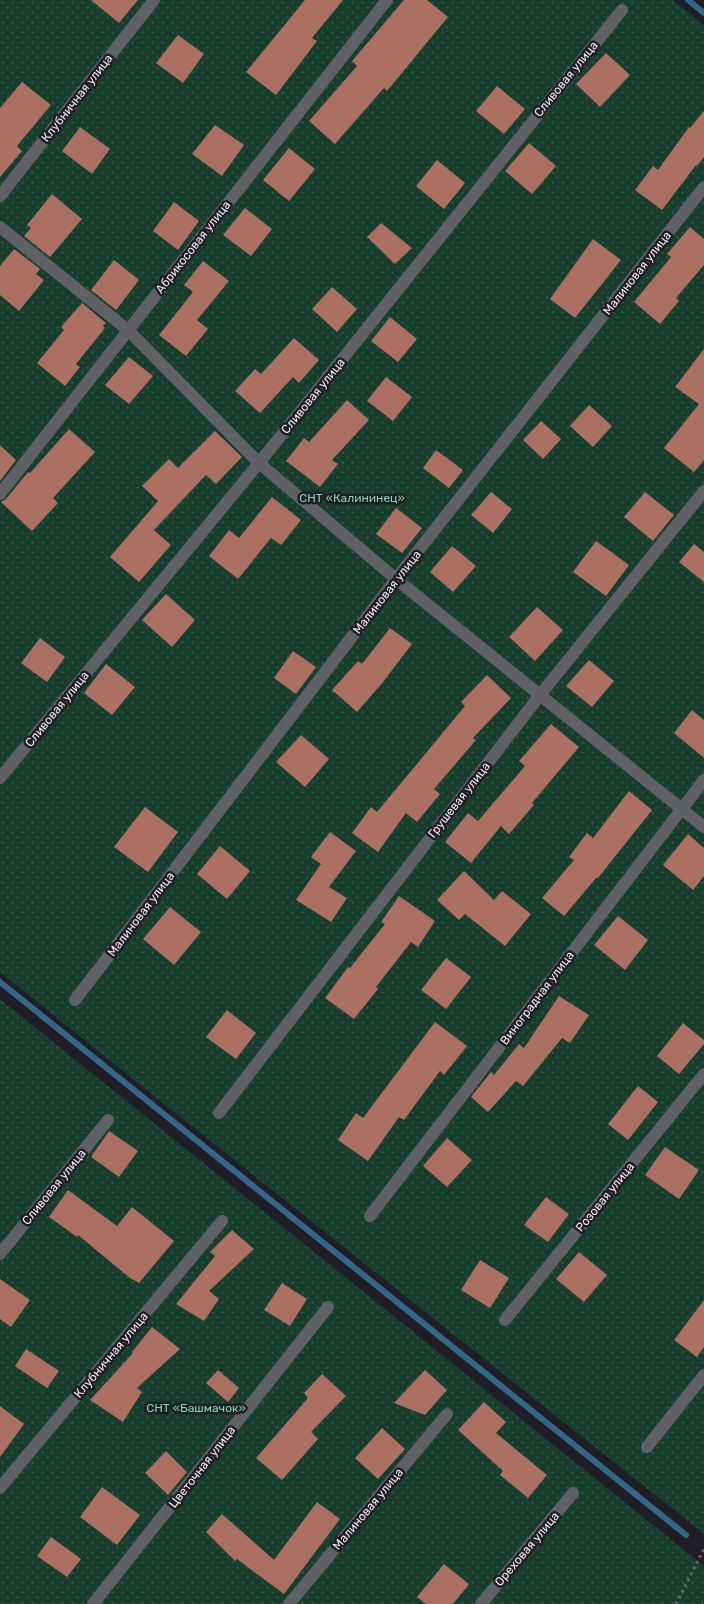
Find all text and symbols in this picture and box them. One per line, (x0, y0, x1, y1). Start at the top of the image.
street label: Сливовая улица (531, 38, 601, 120)
street label: Клубничная улица (38, 51, 116, 145)
street label: Абрикосовая улица (153, 198, 233, 296)
street label: Малиновая улица (600, 229, 674, 317)
street label: Сливовая улица (278, 355, 348, 437)
park label: СНТ «Калининец» (299, 491, 405, 505)
street label: Малиновая улица (350, 548, 424, 636)
street label: Сливовая улица (22, 668, 92, 750)
street label: Грушевая улица (425, 759, 493, 841)
street label: Малиновая улица (105, 869, 177, 959)
street label: Виноградная улица (497, 948, 577, 1048)
street label: Сливовая улица (19, 1146, 89, 1228)
street label: Розовая улица (573, 1160, 637, 1234)
street label: Клубничная улица (71, 1309, 151, 1401)
park label: СНТ «Башмачок» (146, 1401, 246, 1415)
street label: Цветочная улица (166, 1423, 238, 1511)
street label: Малиновая улица (330, 1465, 406, 1553)
street label: Ореховая улица (492, 1509, 562, 1589)

